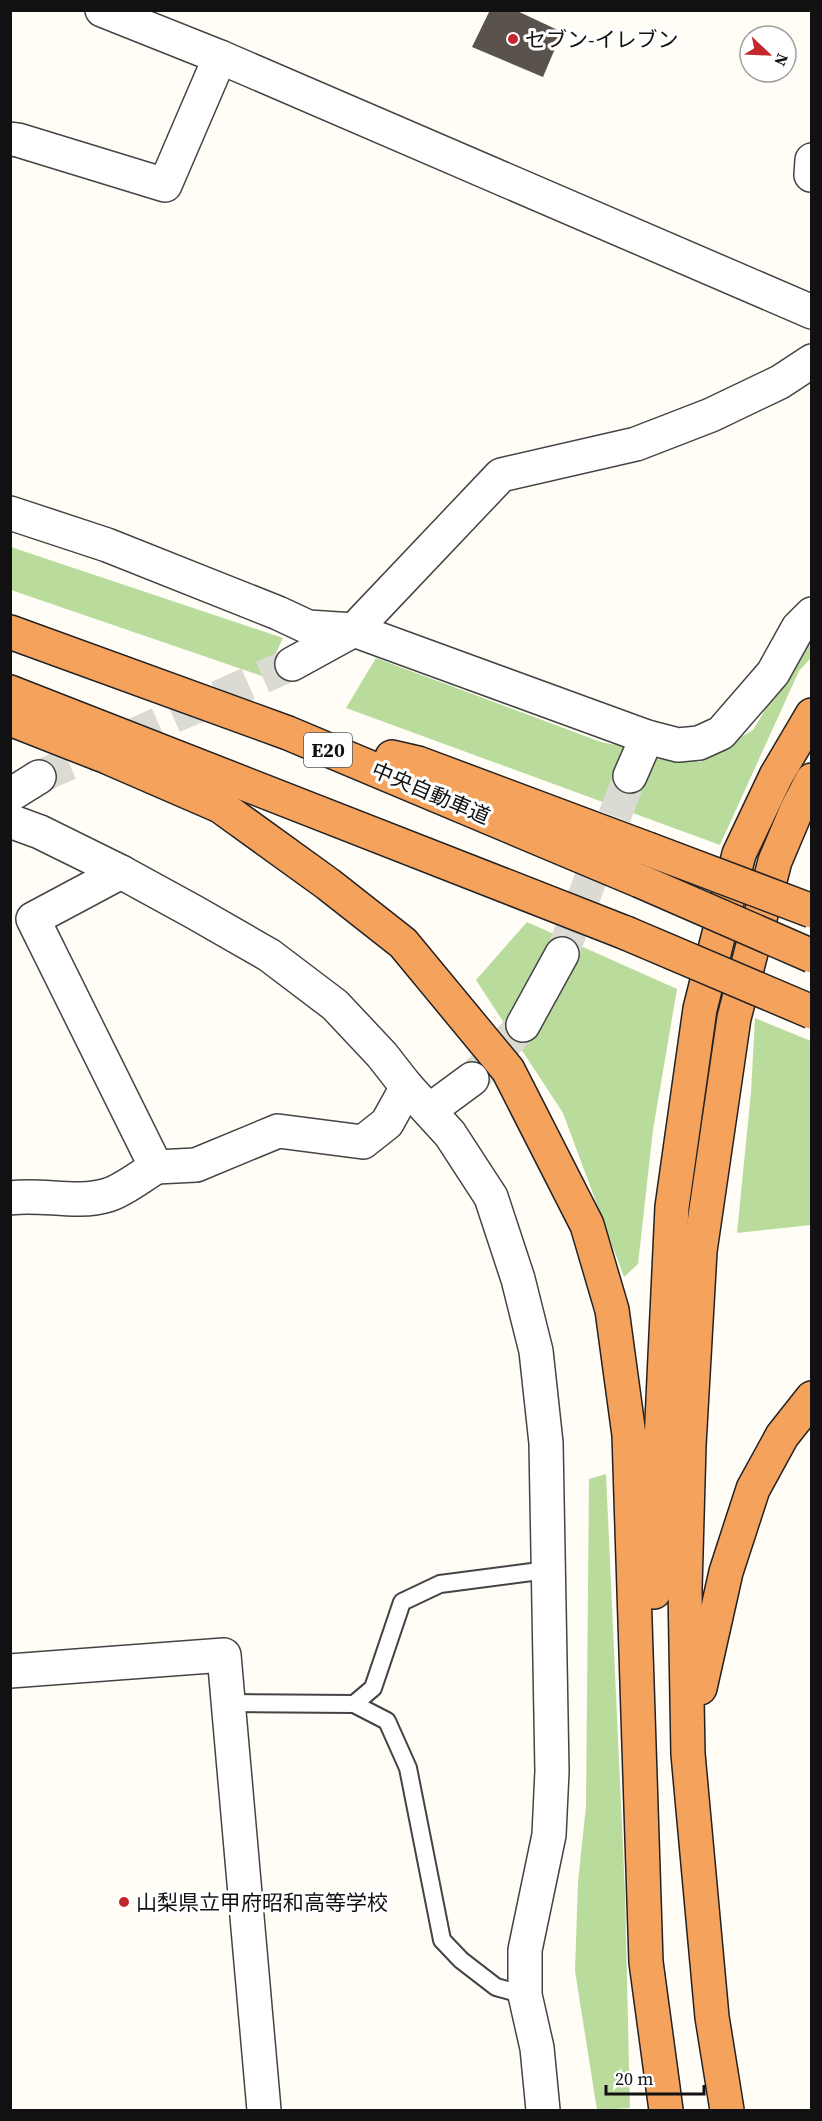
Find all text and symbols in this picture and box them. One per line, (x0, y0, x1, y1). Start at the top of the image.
north arrow (738, 24, 798, 84)
place label: セブン-イレブン (525, 25, 679, 54)
marker: セブン-イレブン (506, 32, 520, 46)
text: N (769, 50, 794, 70)
road number: E20 (304, 733, 352, 767)
street label: 中央自動車道 (367, 755, 495, 831)
place label: 山梨県立甲府昭和高等学校 (136, 1888, 388, 1917)
marker: 山梨県立甲府昭和高等学校 (117, 1895, 131, 1909)
scale bar (606, 2058, 704, 2096)
text: 20 m (615, 2066, 653, 2091)

